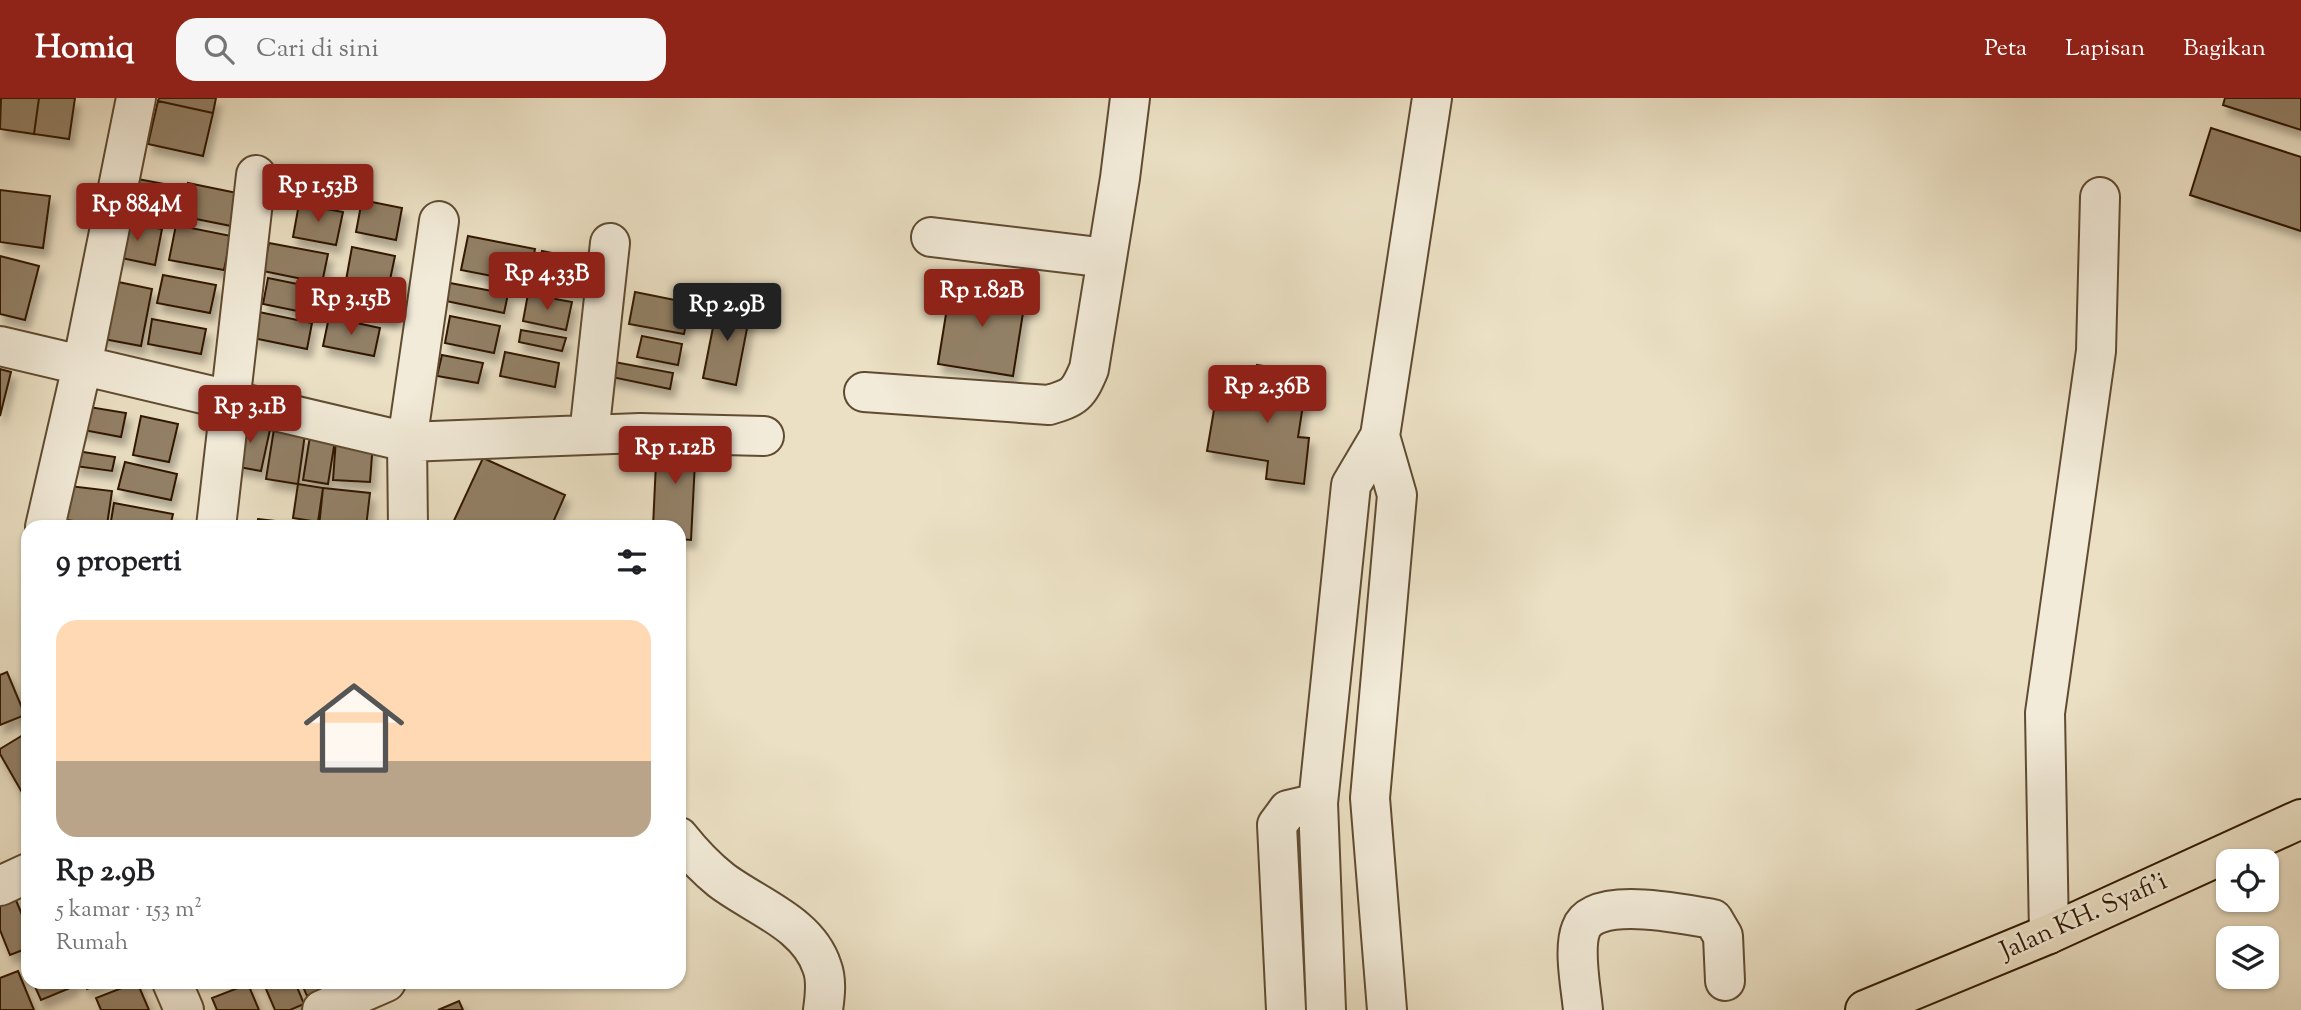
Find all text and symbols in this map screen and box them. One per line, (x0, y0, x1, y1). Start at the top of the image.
search box (176, 18, 666, 81)
text: Homiq (35, 25, 134, 73)
icon: search (200, 30, 238, 68)
text: Cari di sini (256, 31, 379, 68)
text: Peta (1984, 32, 2027, 66)
text: Lapisan (2065, 32, 2145, 66)
text: Bagikan (2183, 32, 2266, 66)
pin: Rp 1.53B (246, 164, 390, 224)
text: Rp 1.53B (278, 170, 358, 203)
pin: Rp 884M (72, 184, 202, 243)
text: Rp 884M (92, 189, 182, 222)
pin: Rp 4.33B (475, 252, 619, 312)
text: Rp 4.33B (505, 258, 589, 291)
pin: Rp 1.82B (910, 270, 1054, 329)
text: Rp 1.82B (940, 275, 1024, 308)
pin: Rp 3.15B (279, 278, 423, 337)
text: Rp 3.15B (311, 283, 391, 316)
pin: Rp 2.9B (662, 284, 792, 343)
text: Rp 2.9B (689, 289, 765, 322)
pin: Rp 2.36B (1195, 366, 1339, 425)
text: Rp 2.36B (1224, 371, 1310, 404)
pin: Rp 3.1B (185, 386, 315, 445)
text: Rp 3.1B (214, 391, 286, 424)
pin: Rp 1.12B (603, 426, 747, 486)
text: Rp 1.12B (635, 432, 715, 465)
text: 9 properti (56, 541, 182, 584)
icon: filters (613, 543, 651, 581)
icon: home (291, 665, 417, 791)
map controls (2216, 849, 2279, 989)
button: locate (2216, 849, 2279, 912)
text: Rp 2.9B (56, 851, 155, 894)
street label: Jalan KH. Syafi'i (1993, 864, 2173, 971)
text: 5 kamar · 153 m² (56, 894, 202, 927)
button: layers (2216, 926, 2279, 989)
text: Rumah (56, 927, 128, 960)

